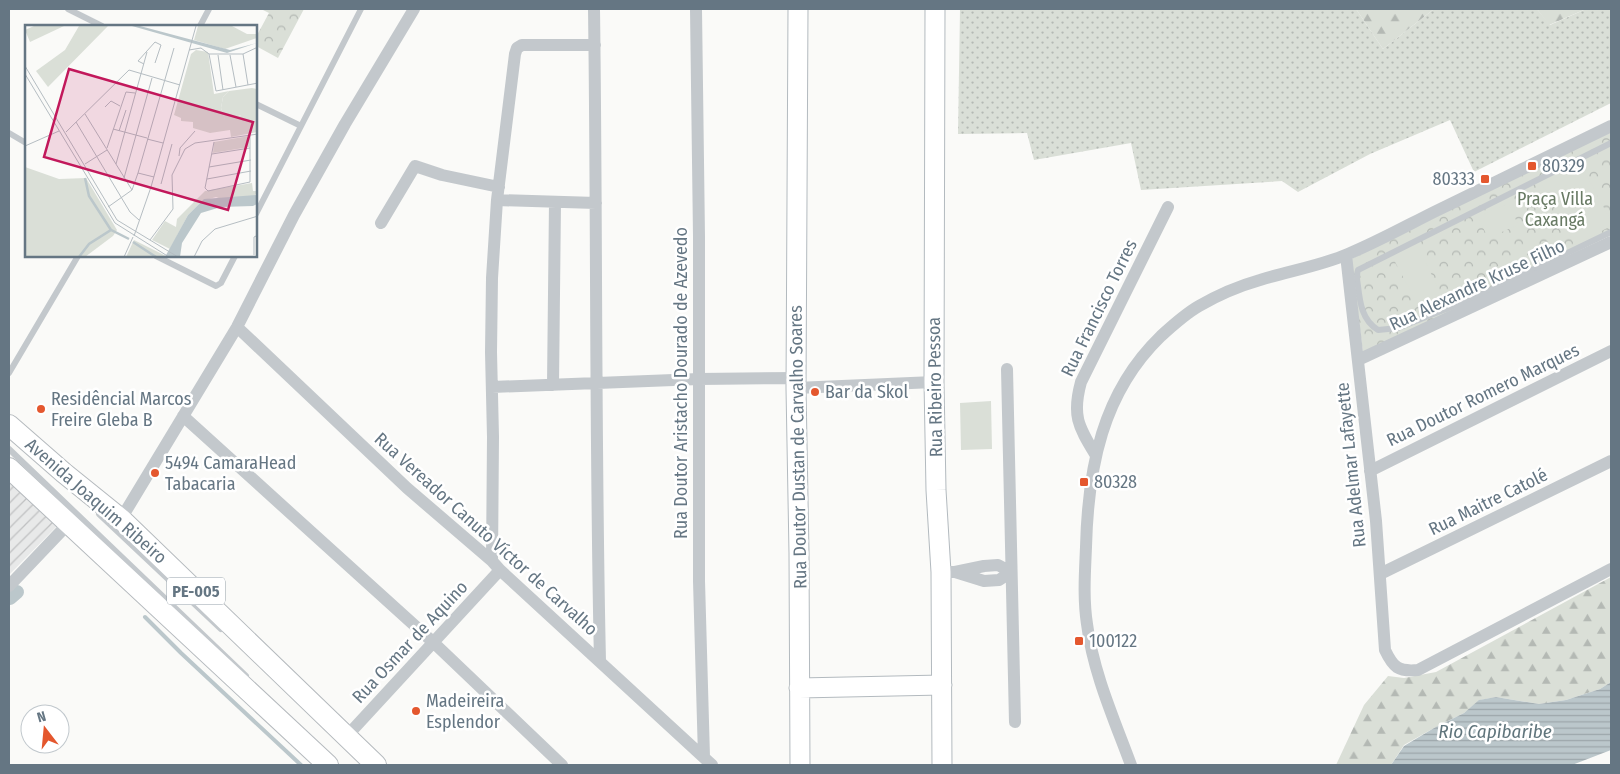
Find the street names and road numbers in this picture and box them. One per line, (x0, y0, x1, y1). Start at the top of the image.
street label: Rua Doutor Aristacho Dourado de Azevedo (670, 227, 692, 539)
street label: Rua Francisco Torres (1056, 235, 1142, 380)
street label: Rua Alexandre Kruse Filho (1386, 235, 1568, 335)
street label: Rua Doutor Dustan de Carvalho Soares (785, 305, 811, 589)
street label: Rua Ribeiro Pessoa (923, 317, 947, 457)
street label: Rua Doutor Romero Marques (1383, 339, 1583, 451)
street label: Rua Adelmar Lafayette (1331, 381, 1371, 549)
street label: Rua Vereador Canuto Víctor de Carvalho (370, 428, 602, 640)
street label: Avenida Joaquim Ribeiro (21, 434, 171, 568)
street label: Rua Maitre Catolé (1425, 464, 1551, 540)
street label: Rua Osmar de Aquino (348, 576, 472, 708)
road number: PE-005 (167, 578, 225, 604)

